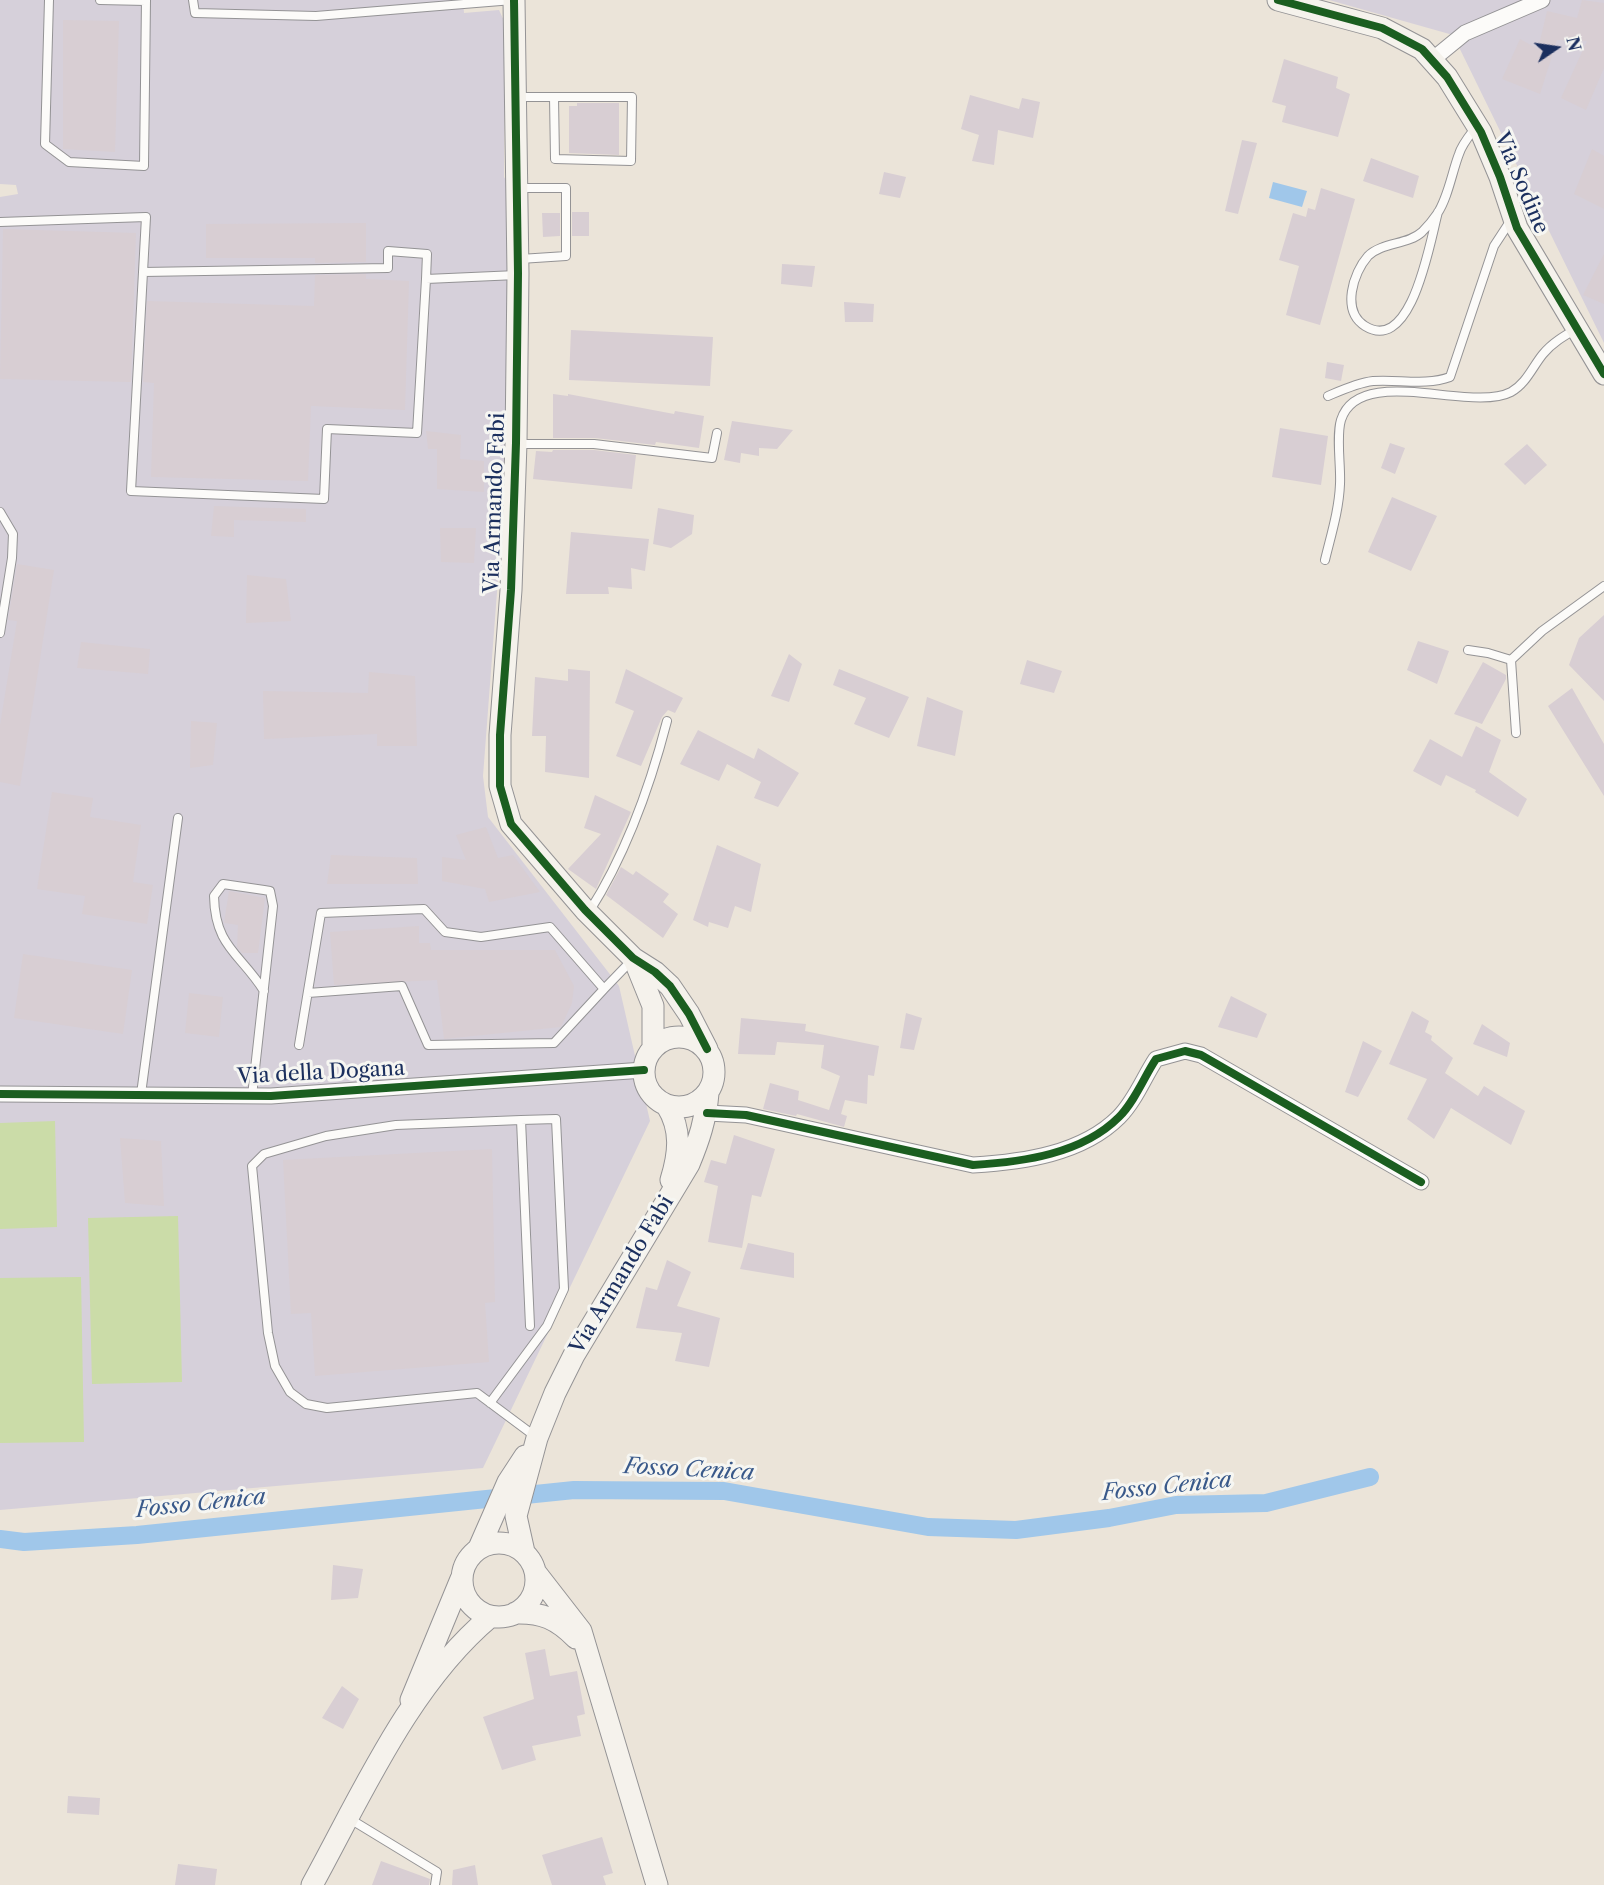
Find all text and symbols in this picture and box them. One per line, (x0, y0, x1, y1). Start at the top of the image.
north arrow (1526, 18, 1586, 78)
text: N (1562, 35, 1585, 53)
street label: Via Sodine (1488, 128, 1554, 238)
street label: Via Armando Fabi (479, 412, 511, 594)
street label: Via della Dogana (236, 1056, 406, 1090)
street label: Via Armando Fabi (565, 1191, 679, 1359)
water label: Fosso Cenica (623, 1453, 755, 1487)
water label: Fosso Cenica (1101, 1467, 1233, 1507)
water label: Fosso Cenica (135, 1484, 267, 1524)

